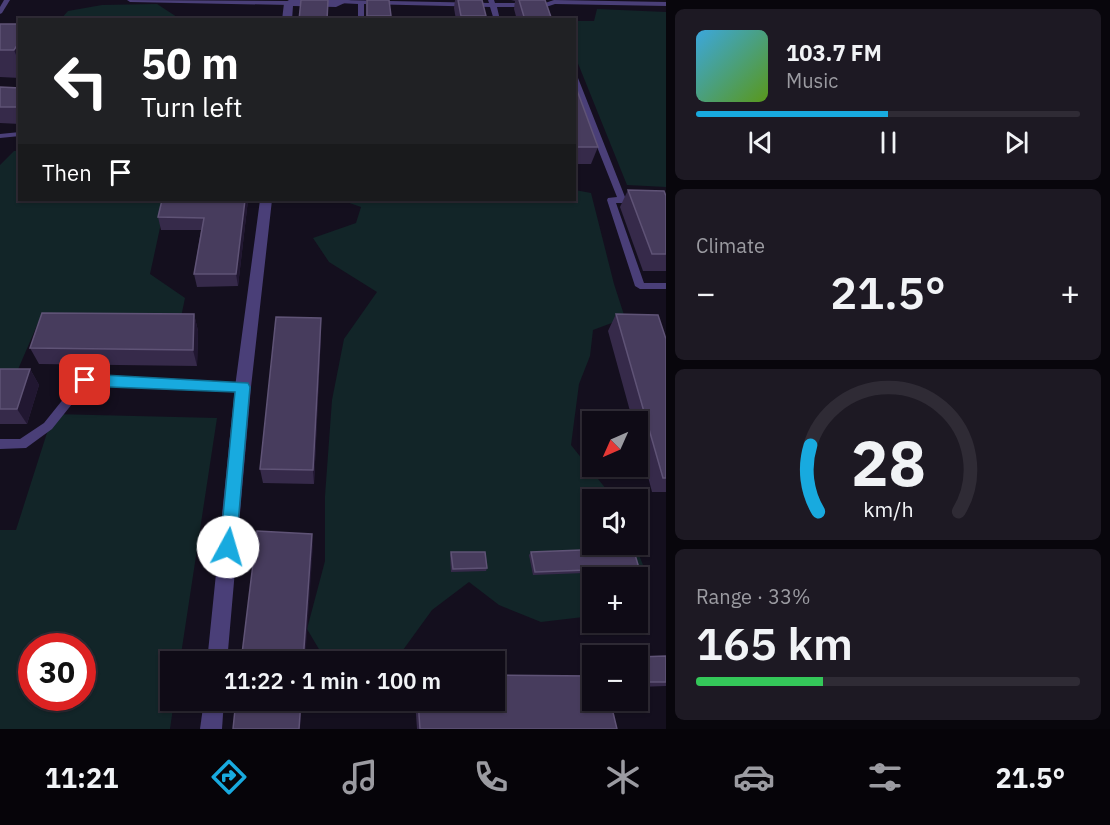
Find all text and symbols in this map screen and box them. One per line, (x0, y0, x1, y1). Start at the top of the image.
text: 50 m (141, 36, 239, 91)
text: 103.7 FM (786, 38, 882, 67)
icon: left (42, 42, 120, 120)
text: Music (786, 67, 838, 94)
text: Turn left (141, 89, 242, 124)
icon: previous (744, 126, 777, 159)
icon: pause (872, 126, 905, 159)
icon: next (1000, 126, 1033, 159)
icon: arrive (104, 156, 137, 189)
text: Then (42, 158, 92, 187)
text: Climate (696, 232, 765, 259)
text: 21.5° (830, 263, 946, 321)
text: − (696, 271, 716, 314)
text: + (1060, 271, 1080, 314)
pin (59, 354, 110, 405)
icon: arrive (68, 363, 101, 396)
north arrow (582, 411, 648, 477)
map controls (582, 411, 648, 711)
text: 28 (851, 422, 925, 503)
button: sound (582, 489, 648, 555)
text: km/h (863, 495, 913, 523)
position arrow (196, 515, 260, 579)
button: + (582, 567, 648, 633)
text: Range · 33% (696, 583, 811, 610)
text: 165 km (696, 614, 853, 672)
speed limit sign: 30 (18, 633, 96, 711)
button: − (582, 645, 648, 711)
text: 11:22 · 1 min · 100 m (224, 666, 441, 695)
icon: directions (208, 756, 250, 798)
icon: music (339, 756, 381, 798)
icon: phone (470, 756, 512, 798)
icon: climate (602, 756, 644, 798)
icon: car (733, 756, 775, 798)
icon: filters (864, 756, 906, 798)
text: 11:21 (45, 760, 118, 795)
text: 21.5° (996, 760, 1065, 795)

